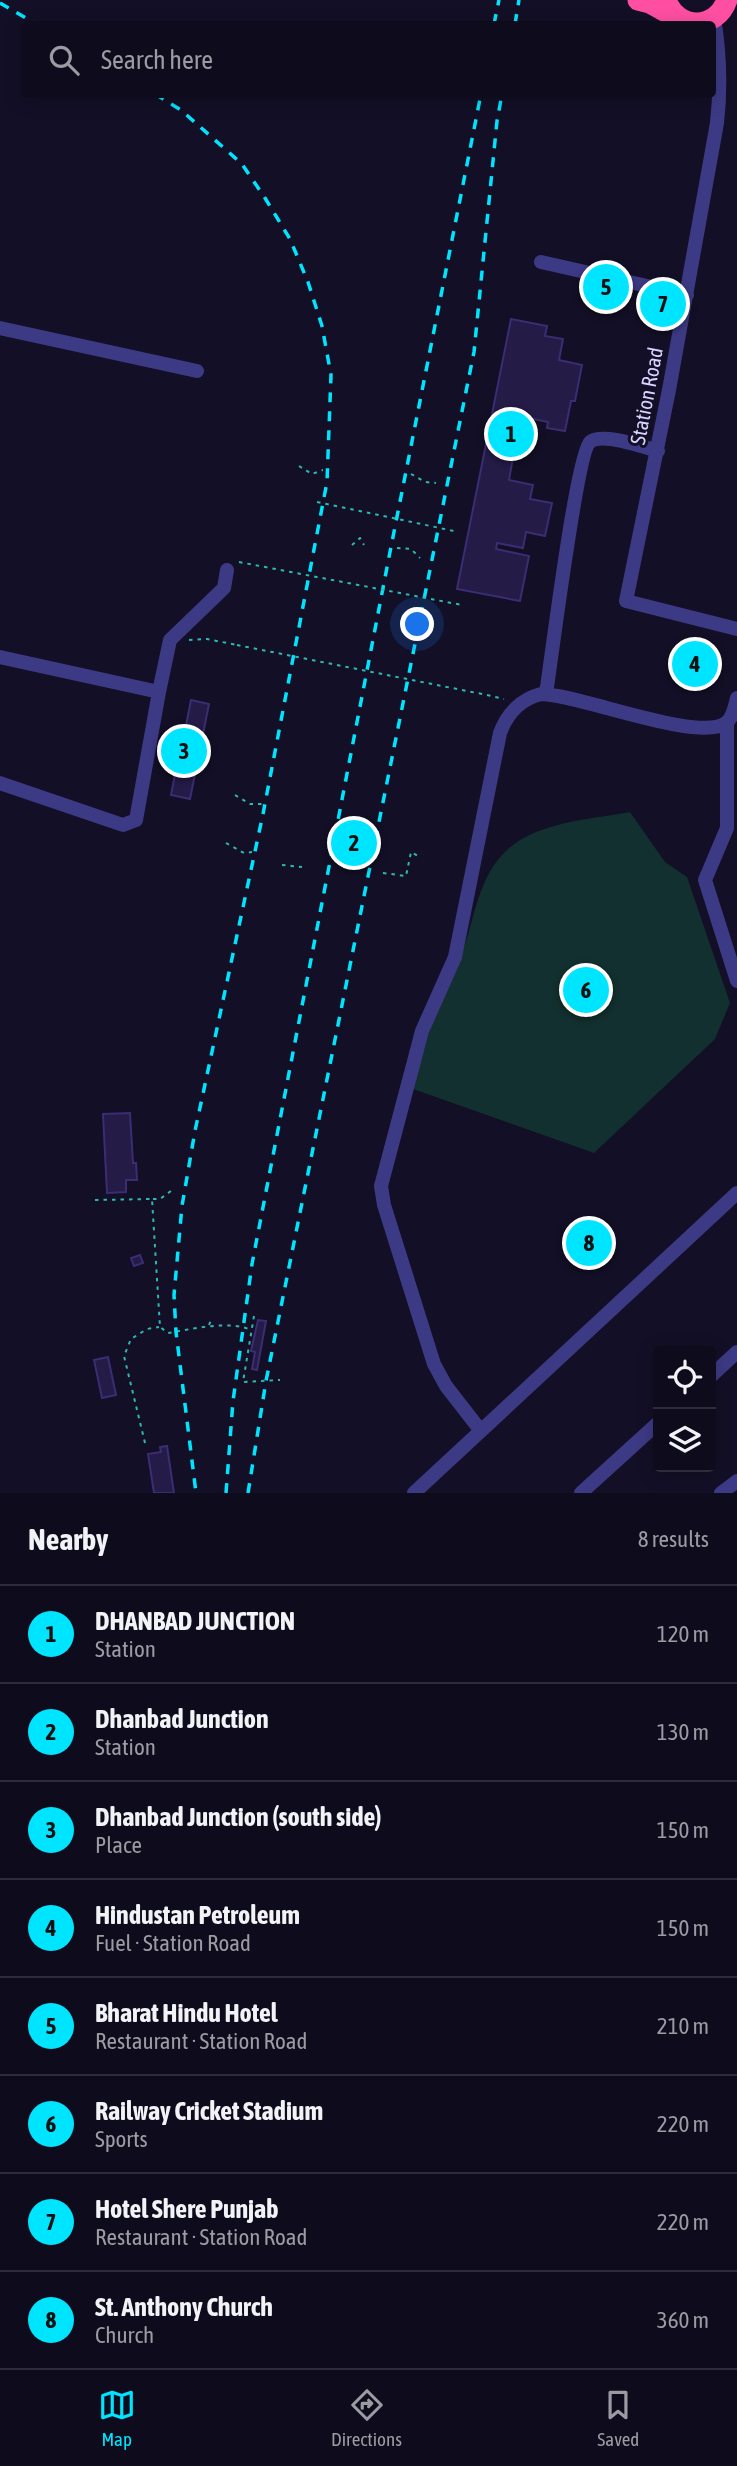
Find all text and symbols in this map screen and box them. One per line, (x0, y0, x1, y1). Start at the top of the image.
search box (21, 21, 716, 98)
icon: search (45, 41, 83, 79)
text: Search here (101, 45, 213, 75)
pin: 5 (583, 261, 629, 313)
pin: 7 (640, 278, 686, 330)
street label: Station Road (625, 345, 667, 446)
pin: 1 (488, 408, 534, 460)
your location (400, 607, 434, 641)
pin: 4 (672, 638, 718, 690)
pin: 3 (161, 725, 207, 777)
pin: 2 (331, 817, 377, 869)
pin: 6 (563, 964, 609, 1016)
pin: 8 (566, 1217, 612, 1269)
map controls (653, 1346, 716, 1472)
button: locate (653, 1346, 716, 1409)
button: layers (653, 1409, 716, 1472)
text: Nearby (28, 1522, 108, 1556)
text: 8 results (638, 1526, 709, 1552)
text: DHANBAD JUNCTION (95, 1606, 295, 1636)
text: 1 (46, 1621, 56, 1647)
text: 120 m (657, 1621, 709, 1647)
text: Station (95, 1636, 156, 1662)
text: Dhanbad Junction (95, 1704, 269, 1734)
text: 2 (46, 1719, 56, 1745)
text: 130 m (657, 1719, 709, 1745)
text: Station (95, 1734, 156, 1760)
text: Dhanbad Junction (south side) (95, 1802, 382, 1832)
text: 3 (46, 1817, 56, 1843)
text: 150 m (657, 1817, 709, 1843)
text: Place (95, 1832, 142, 1858)
text: Hindustan Petroleum (95, 1900, 300, 1930)
text: 4 (46, 1915, 56, 1941)
text: 150 m (657, 1915, 709, 1941)
text: Fuel · Station Road (95, 1930, 251, 1956)
text: Bharat Hindu Hotel (95, 1998, 278, 2028)
text: 5 (46, 2013, 56, 2039)
text: 210 m (657, 2013, 709, 2039)
text: Restaurant · Station Road (95, 2028, 307, 2054)
text: Railway Cricket Stadium (95, 2096, 323, 2126)
text: 6 (46, 2111, 56, 2137)
text: 220 m (657, 2111, 709, 2137)
text: Sports (95, 2126, 148, 2152)
text: Hotel Shere Punjab (95, 2194, 278, 2224)
text: 7 (46, 2209, 56, 2235)
text: 220 m (657, 2209, 709, 2235)
text: Restaurant · Station Road (95, 2224, 307, 2250)
text: St. Anthony Church (95, 2292, 273, 2322)
text: 8 (46, 2307, 56, 2333)
text: 360 m (657, 2307, 709, 2333)
text: Church (95, 2322, 154, 2348)
tab: Map (98, 2386, 136, 2450)
tab: Directions (331, 2386, 402, 2450)
tab: Saved (597, 2386, 639, 2450)

